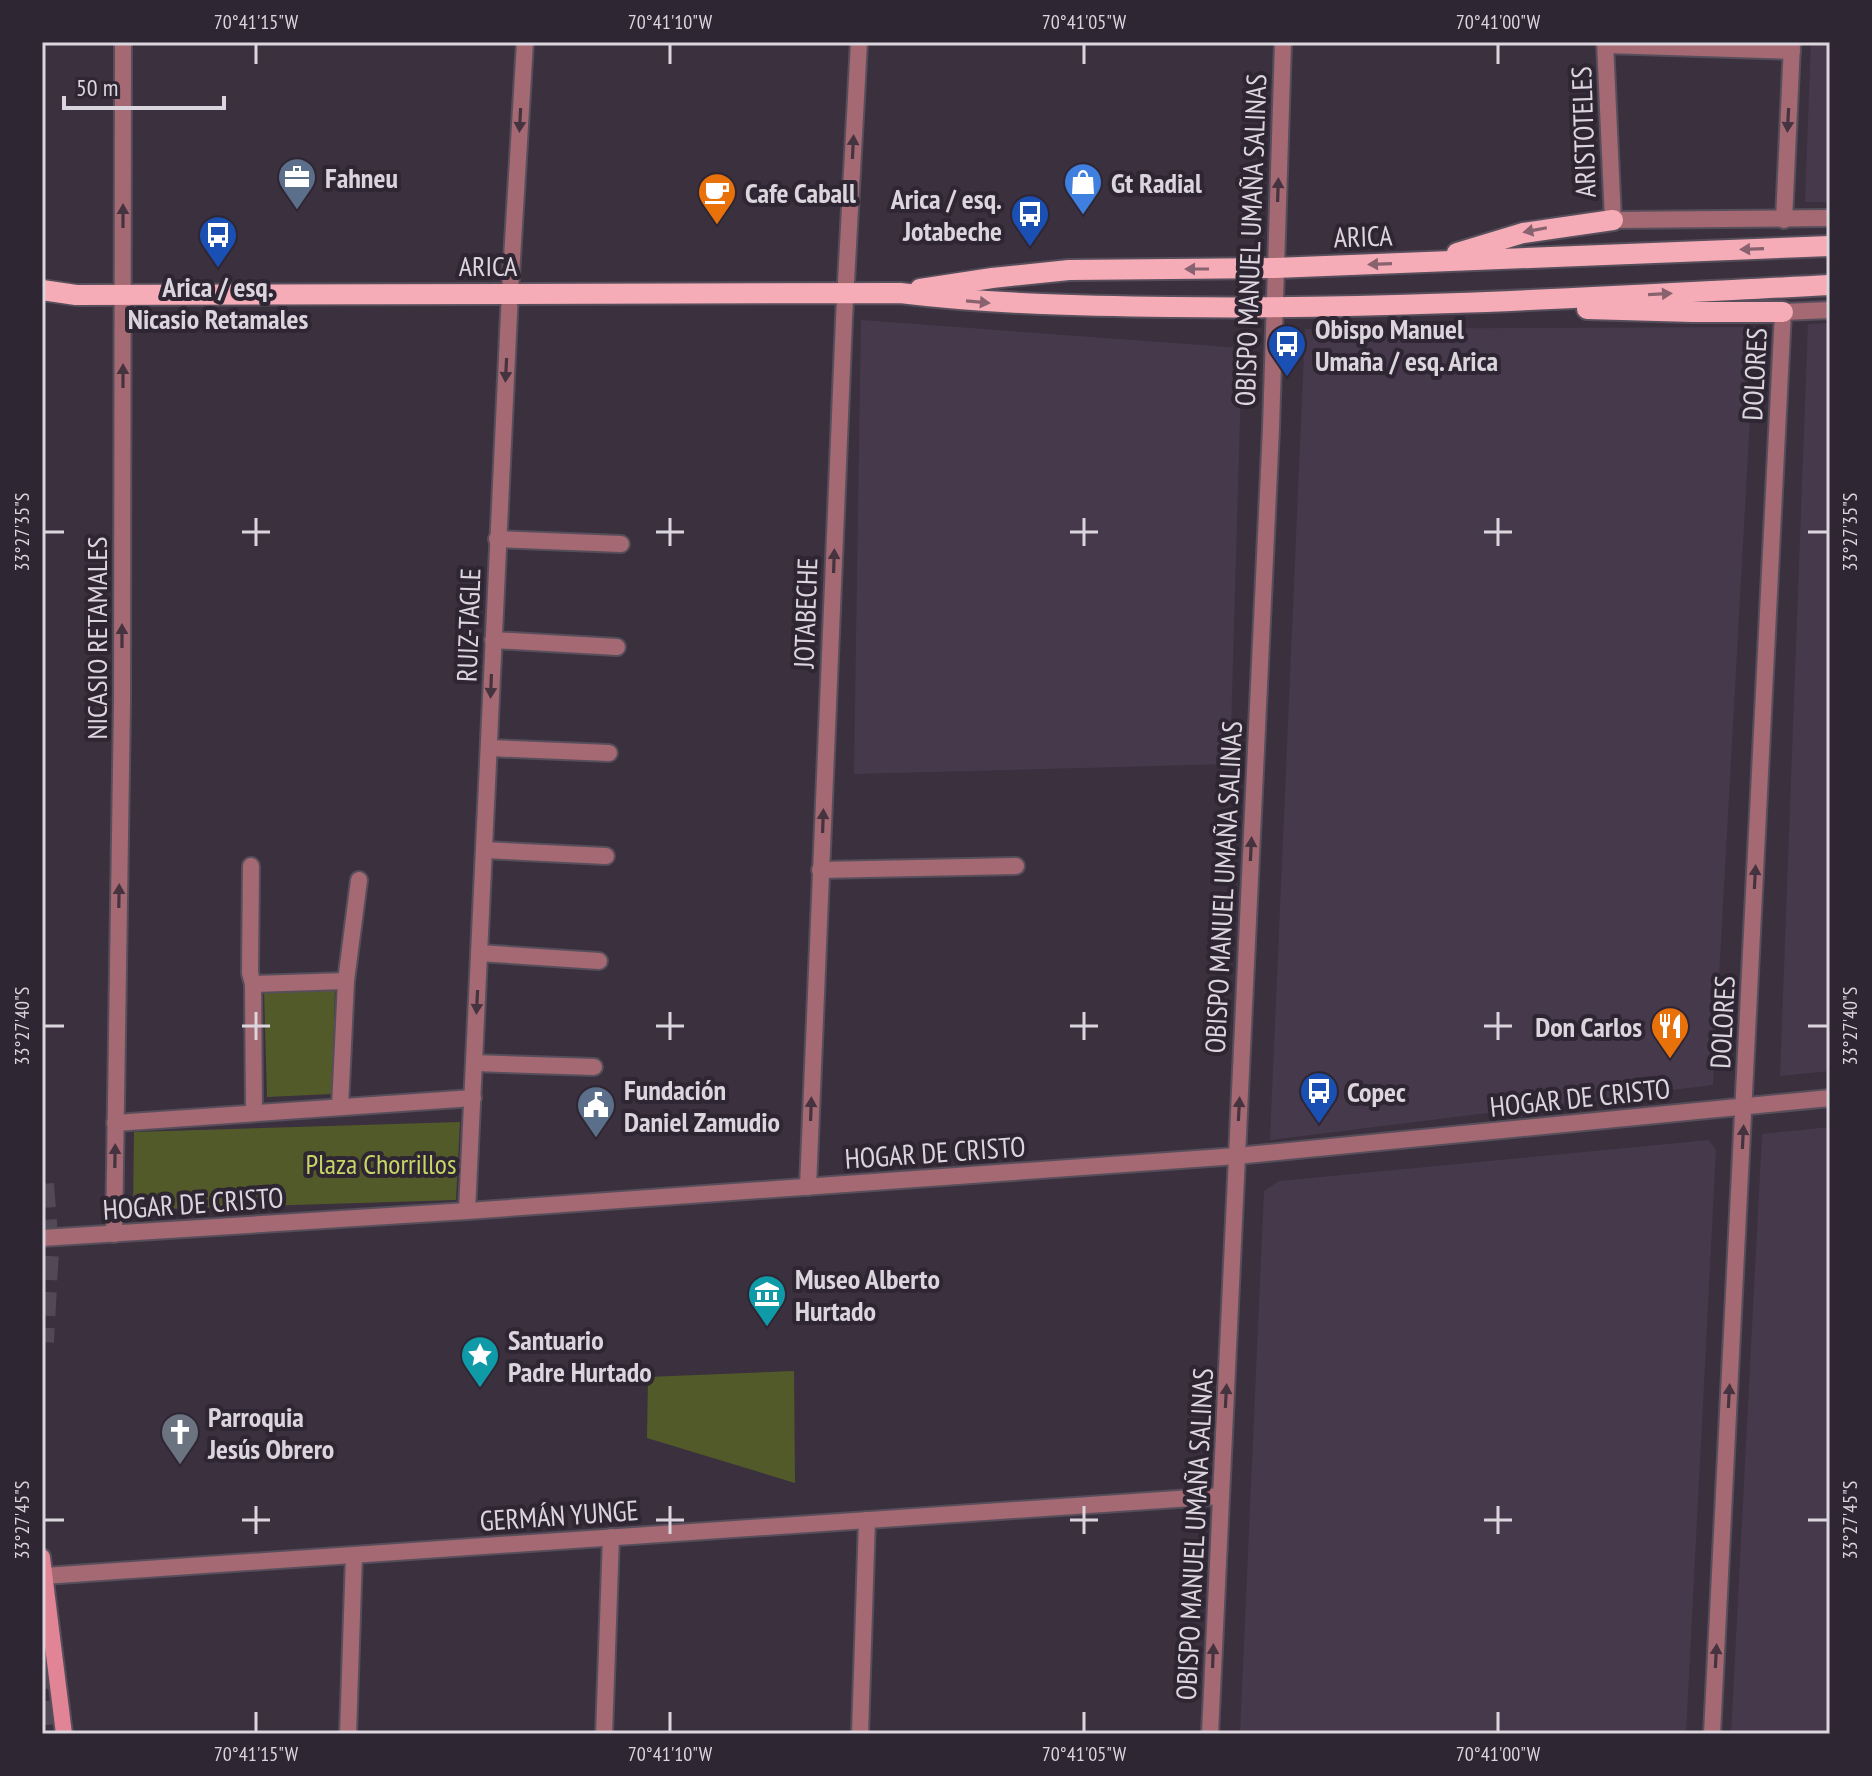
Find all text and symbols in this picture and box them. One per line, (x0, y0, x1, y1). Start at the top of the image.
text: 70°41'15"W (214, 9, 299, 35)
text: 70°41'10"W (628, 9, 713, 35)
text: 70°41'05"W (1042, 9, 1127, 35)
text: 70°41'00"W (1456, 9, 1541, 35)
scale bar (64, 60, 224, 110)
street label: ARISTOTELES (1562, 66, 1604, 198)
text: 50 m (76, 72, 118, 103)
street label: OBISPO MANUEL UMAÑA SALINAS (1226, 73, 1274, 407)
one-way arrow (514, 108, 527, 133)
one-way arrow (1782, 108, 1795, 133)
one-way arrow (847, 134, 860, 159)
office icon: Fahneu (276, 156, 318, 211)
place label: Fahneu (325, 159, 398, 196)
shop icon: Gt Radial (1062, 161, 1104, 216)
place label: Gt Radial (1111, 164, 1202, 201)
cafe icon: Cafe Caball (696, 171, 738, 226)
place label: Cafe Caball (745, 174, 856, 211)
one-way arrow (1271, 177, 1284, 202)
place label: Arica / esq. Jotabeche (890, 180, 1002, 249)
bus stop icon: Arica / esq. Jotabeche (1009, 193, 1051, 248)
one-way arrow (117, 203, 129, 228)
bus stop icon: Arica / esq. Nicasio Retamales (197, 214, 239, 269)
street label: ARICA (1333, 216, 1394, 256)
one-way arrow (1523, 225, 1548, 237)
one-way arrow (1739, 243, 1764, 256)
street label: ARICA (459, 247, 518, 284)
one-way arrow (1367, 257, 1392, 270)
one-way arrow (1184, 262, 1209, 275)
place label: Arica / esq. Nicasio Retamales (128, 268, 308, 337)
one-way arrow (1648, 287, 1673, 300)
one-way arrow (966, 296, 991, 309)
place label: Obispo Manuel Umaña / esq. Arica (1315, 310, 1498, 379)
bus stop icon: Obispo Manuel Umaña / esq. Arica (1266, 323, 1308, 378)
street label: DOLORES (1733, 327, 1775, 421)
one-way arrow (499, 358, 512, 383)
one-way arrow (117, 363, 129, 388)
text: 33°27'35"S (9, 493, 35, 571)
text: 33°27'35"S (1837, 493, 1863, 571)
street label: NICASIO RETAMALES (78, 536, 115, 740)
one-way arrow (827, 548, 840, 573)
street label: JOTABECHE (785, 557, 825, 670)
street label: RUIZ-TAGLE (448, 568, 488, 682)
one-way arrow (116, 623, 128, 648)
one-way arrow (485, 674, 498, 699)
street label: OBISPO MANUEL UMAÑA SALINAS (1196, 720, 1250, 1054)
one-way arrow (816, 808, 829, 833)
one-way arrow (1244, 836, 1257, 861)
one-way arrow (1749, 864, 1762, 889)
one-way arrow (113, 883, 125, 908)
street label: DOLORES (1701, 975, 1743, 1069)
text: 33°27'40"S (9, 987, 35, 1065)
text: 33°27'40"S (1837, 987, 1863, 1065)
one-way arrow (470, 990, 483, 1015)
restaurant icon: Don Carlos (1649, 1005, 1691, 1060)
place label: Don Carlos (1535, 1008, 1642, 1045)
street label: HOGAR DE CRISTO (1488, 1069, 1672, 1125)
bus stop icon: Copec (1298, 1070, 1340, 1125)
place label: Fundación Daniel Zamudio (624, 1071, 780, 1140)
place label: Copec (1347, 1073, 1406, 1110)
public building icon: Fundación Daniel Zamudio (575, 1084, 617, 1139)
one-way arrow (804, 1096, 817, 1121)
one-way arrow (1232, 1096, 1245, 1121)
one-way arrow (1736, 1124, 1749, 1149)
street label: HOGAR DE CRISTO (843, 1127, 1027, 1177)
one-way arrow (109, 1143, 121, 1168)
park label: Plaza Chorrillos (306, 1145, 456, 1182)
street label: HOGAR DE CRISTO (101, 1178, 285, 1228)
place label: Museo Alberto Hurtado (795, 1260, 940, 1329)
museum icon: Museo Alberto Hurtado (746, 1273, 788, 1328)
place label: Santuario Padre Hurtado (508, 1321, 652, 1390)
place icon: Santuario Padre Hurtado (459, 1334, 501, 1389)
street label: OBISPO MANUEL UMAÑA SALINAS (1167, 1367, 1221, 1701)
one-way arrow (1220, 1383, 1233, 1408)
one-way arrow (1723, 1383, 1736, 1408)
place label: Parroquia Jesús Obrero (207, 1398, 334, 1467)
church icon: Parroquia Jesús Obrero (159, 1411, 201, 1466)
text: 33°27'45"S (9, 1481, 35, 1559)
text: 33°27'45"S (1837, 1481, 1863, 1559)
street label: GERMÁN YUNGE (478, 1491, 640, 1539)
one-way arrow (1207, 1643, 1220, 1668)
one-way arrow (1710, 1643, 1723, 1668)
text: 70°41'15"W (214, 1741, 299, 1767)
text: 70°41'10"W (628, 1741, 713, 1767)
text: 70°41'05"W (1042, 1741, 1127, 1767)
text: 70°41'00"W (1456, 1741, 1541, 1767)

